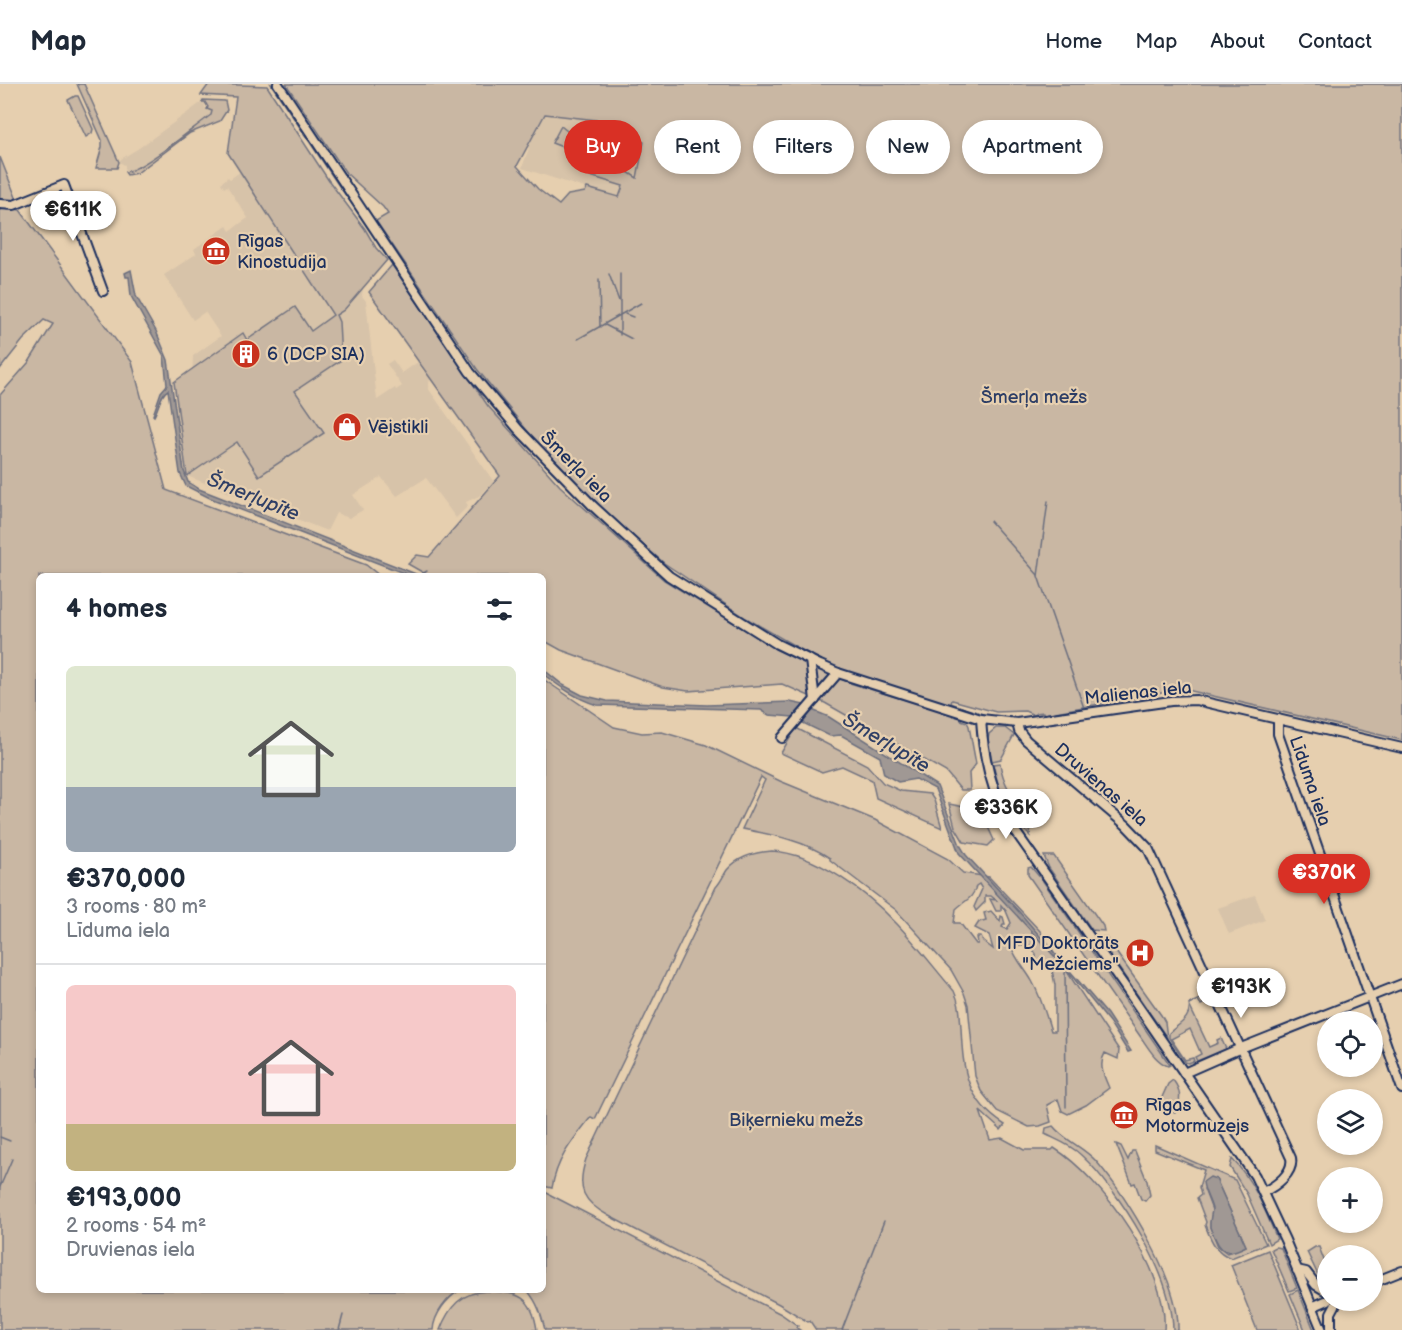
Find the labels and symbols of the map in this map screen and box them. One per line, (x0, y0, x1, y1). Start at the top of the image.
pin: €611K (31, 191, 115, 242)
place label: Rīgas Kinostudija (237, 231, 327, 273)
museum icon: Rīgas Kinostudija (200, 235, 232, 267)
building icon: 6 (DCP SIA) (230, 338, 262, 370)
place label: 6 (DCP SIA) (267, 344, 365, 365)
park label: Šmerļa mežs (981, 386, 1087, 408)
shop icon: Vējstikli (331, 411, 363, 443)
place label: Vējstikli (368, 417, 428, 438)
street label: Šmerļa iela (536, 426, 617, 507)
water label: Šmerļupīte (203, 467, 304, 527)
street label: Malienas iela (1083, 677, 1193, 709)
water label: Šmerļupīte (838, 707, 935, 779)
street label: Līduma iela (1285, 733, 1335, 829)
street label: Druvienas iela (1050, 739, 1152, 831)
pin: €336K (964, 789, 1048, 840)
pin: €370K (1282, 854, 1366, 905)
place label: MFD Doktorāts "Mežciems" (997, 933, 1119, 975)
hospital icon: MFD Doktorāts "Mežciems" (1124, 937, 1156, 969)
pin: €193K (1199, 968, 1283, 1019)
place label: Rīgas Motormuzejs (1145, 1095, 1249, 1137)
museum icon: Rīgas Motormuzejs (1108, 1099, 1140, 1131)
park label: Biķernieku mežs (729, 1110, 863, 1131)

